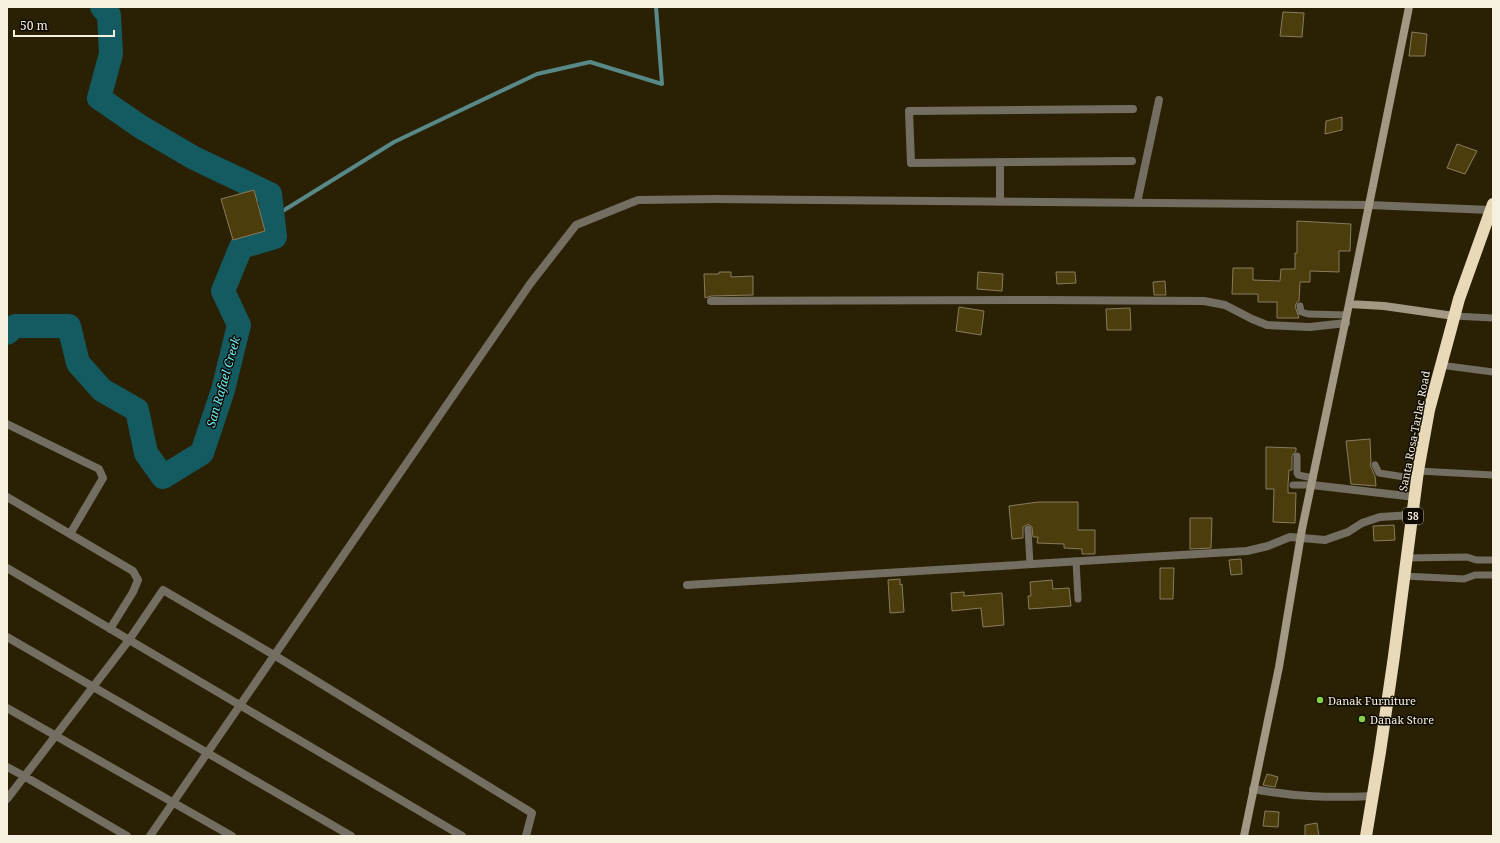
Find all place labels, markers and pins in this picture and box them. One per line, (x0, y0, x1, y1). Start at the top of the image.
place label: Danak Furniture (1328, 693, 1416, 708)
marker: Danak Furniture (1315, 695, 1325, 705)
place label: Danak Store (1370, 712, 1434, 727)
marker: Danak Store (1357, 714, 1367, 724)

